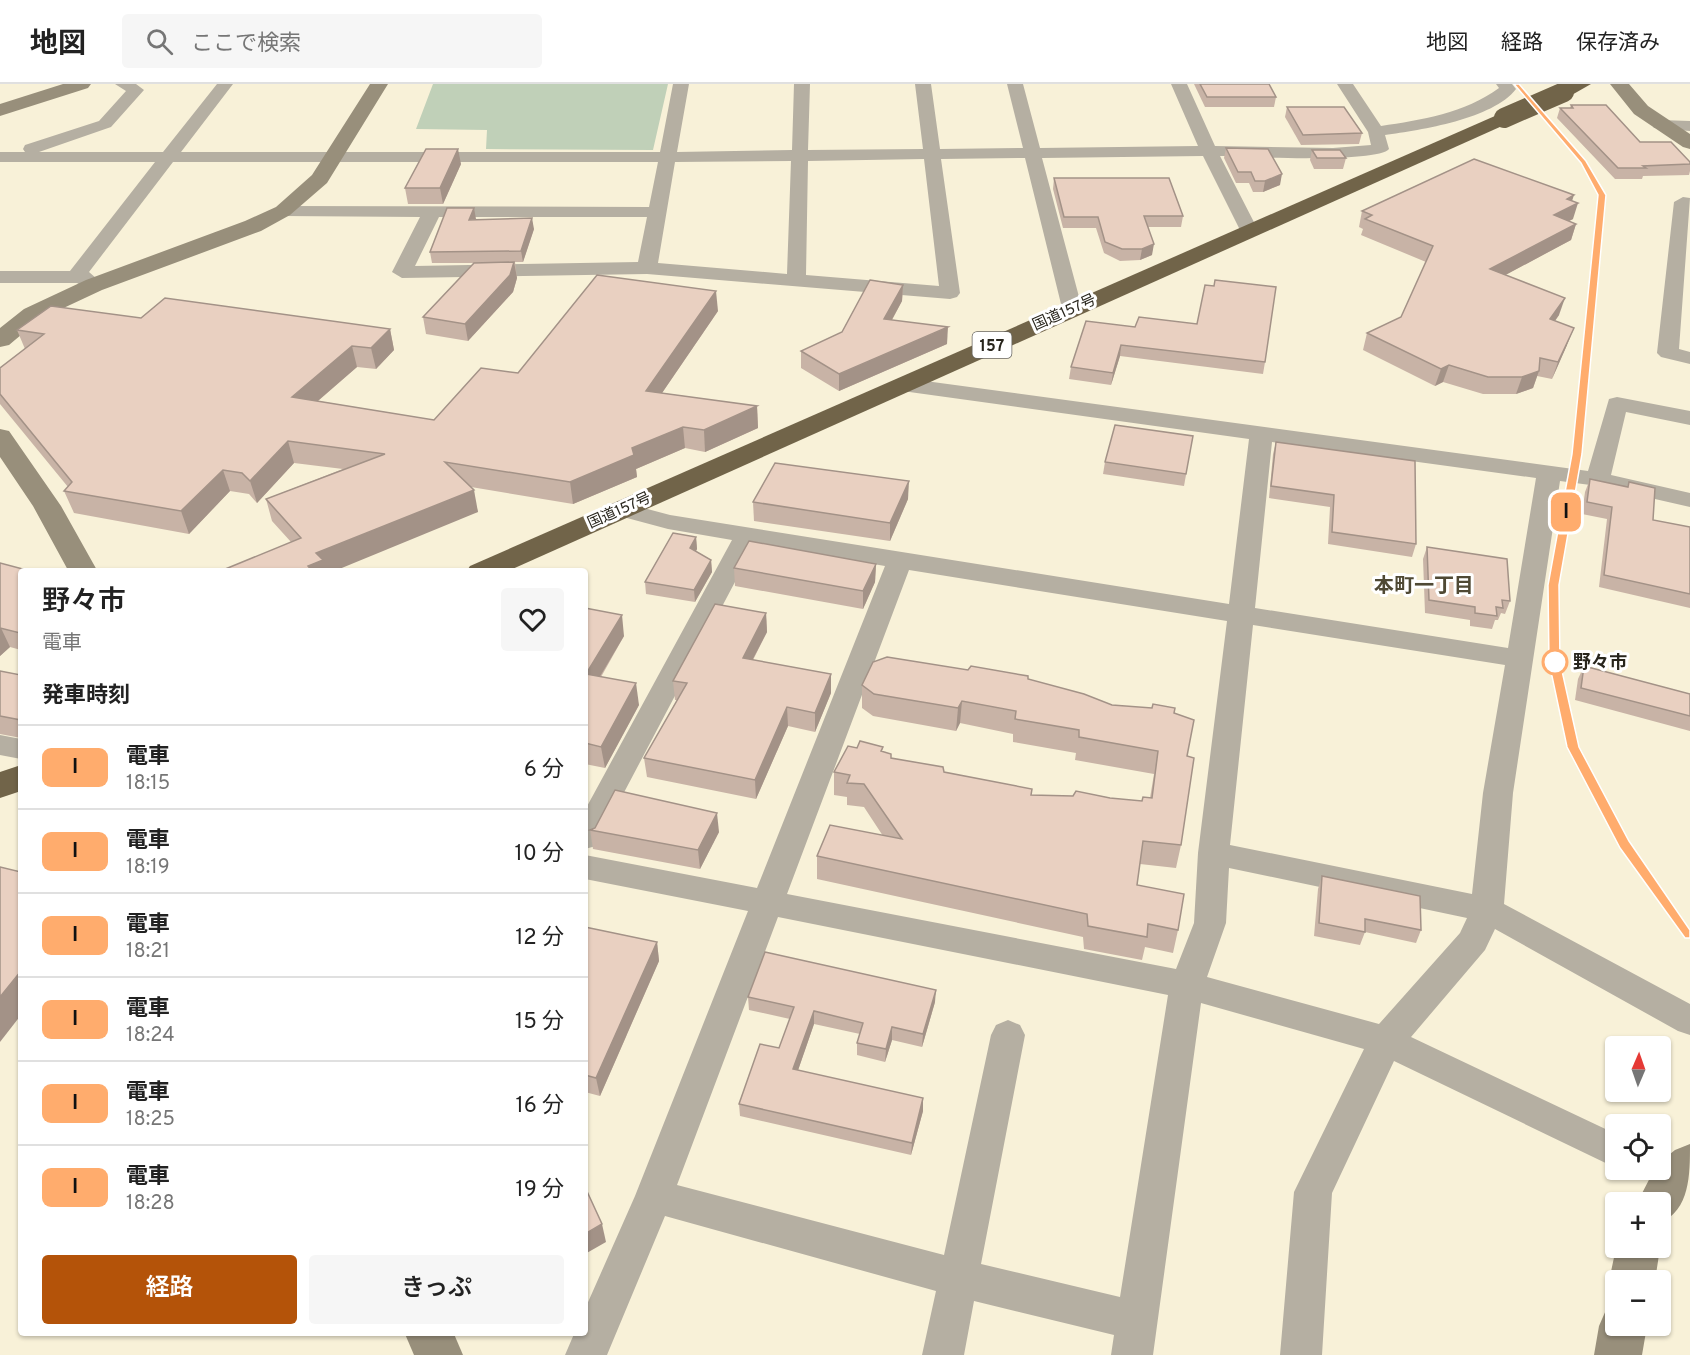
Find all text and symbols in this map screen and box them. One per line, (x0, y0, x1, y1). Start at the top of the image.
search box (122, 14, 542, 68)
icon: search (143, 25, 176, 58)
text: 地図 (30, 27, 86, 63)
text: 地図 (1426, 30, 1468, 57)
text: 経路 (1501, 30, 1543, 57)
text: 保存済み (1576, 30, 1660, 57)
text: ここで検索 (191, 31, 301, 58)
street label: 国道157号 (1030, 291, 1099, 336)
road number: 157 (972, 332, 1012, 358)
street label: 国道157号 (585, 489, 654, 534)
line badge: I (1546, 492, 1586, 532)
text: I (1563, 499, 1569, 526)
district label: 本町一丁目 (1374, 574, 1474, 600)
text: 野々市 (42, 585, 126, 621)
button: heart (501, 588, 564, 651)
text: 電車 (42, 631, 82, 657)
marker: 野々市 (1542, 649, 1568, 675)
place label: 野々市 (1573, 652, 1627, 675)
text: 発車時刻 (42, 683, 130, 710)
text: 電車 (126, 744, 170, 771)
text: I (72, 754, 78, 781)
text: 6 分 (524, 757, 564, 784)
text: 18:15 (126, 771, 170, 797)
text: 電車 (126, 828, 170, 855)
text: I (72, 838, 78, 865)
text: 10 分 (515, 841, 564, 868)
text: 18:19 (126, 855, 170, 881)
text: 電車 (126, 912, 170, 939)
text: I (72, 922, 78, 949)
text: 12 分 (515, 925, 564, 952)
text: 18:21 (126, 939, 170, 965)
text: 電車 (126, 996, 170, 1023)
text: I (72, 1006, 78, 1033)
text: 15 分 (515, 1009, 564, 1036)
text: 18:24 (126, 1023, 175, 1049)
north arrow (1605, 1036, 1671, 1102)
map controls (1605, 1036, 1671, 1336)
text: 電車 (126, 1080, 170, 1107)
text: I (72, 1090, 78, 1117)
text: 16 分 (515, 1093, 564, 1120)
text: 18:25 (126, 1107, 175, 1133)
button: locate (1605, 1114, 1671, 1180)
text: 電車 (126, 1164, 170, 1191)
text: I (72, 1174, 78, 1201)
text: 19 分 (515, 1177, 564, 1204)
text: 18:28 (126, 1191, 175, 1217)
button: + (1605, 1192, 1671, 1258)
button: 経路 (42, 1255, 297, 1324)
button: きっぷ (309, 1255, 564, 1324)
button: − (1605, 1270, 1671, 1336)

